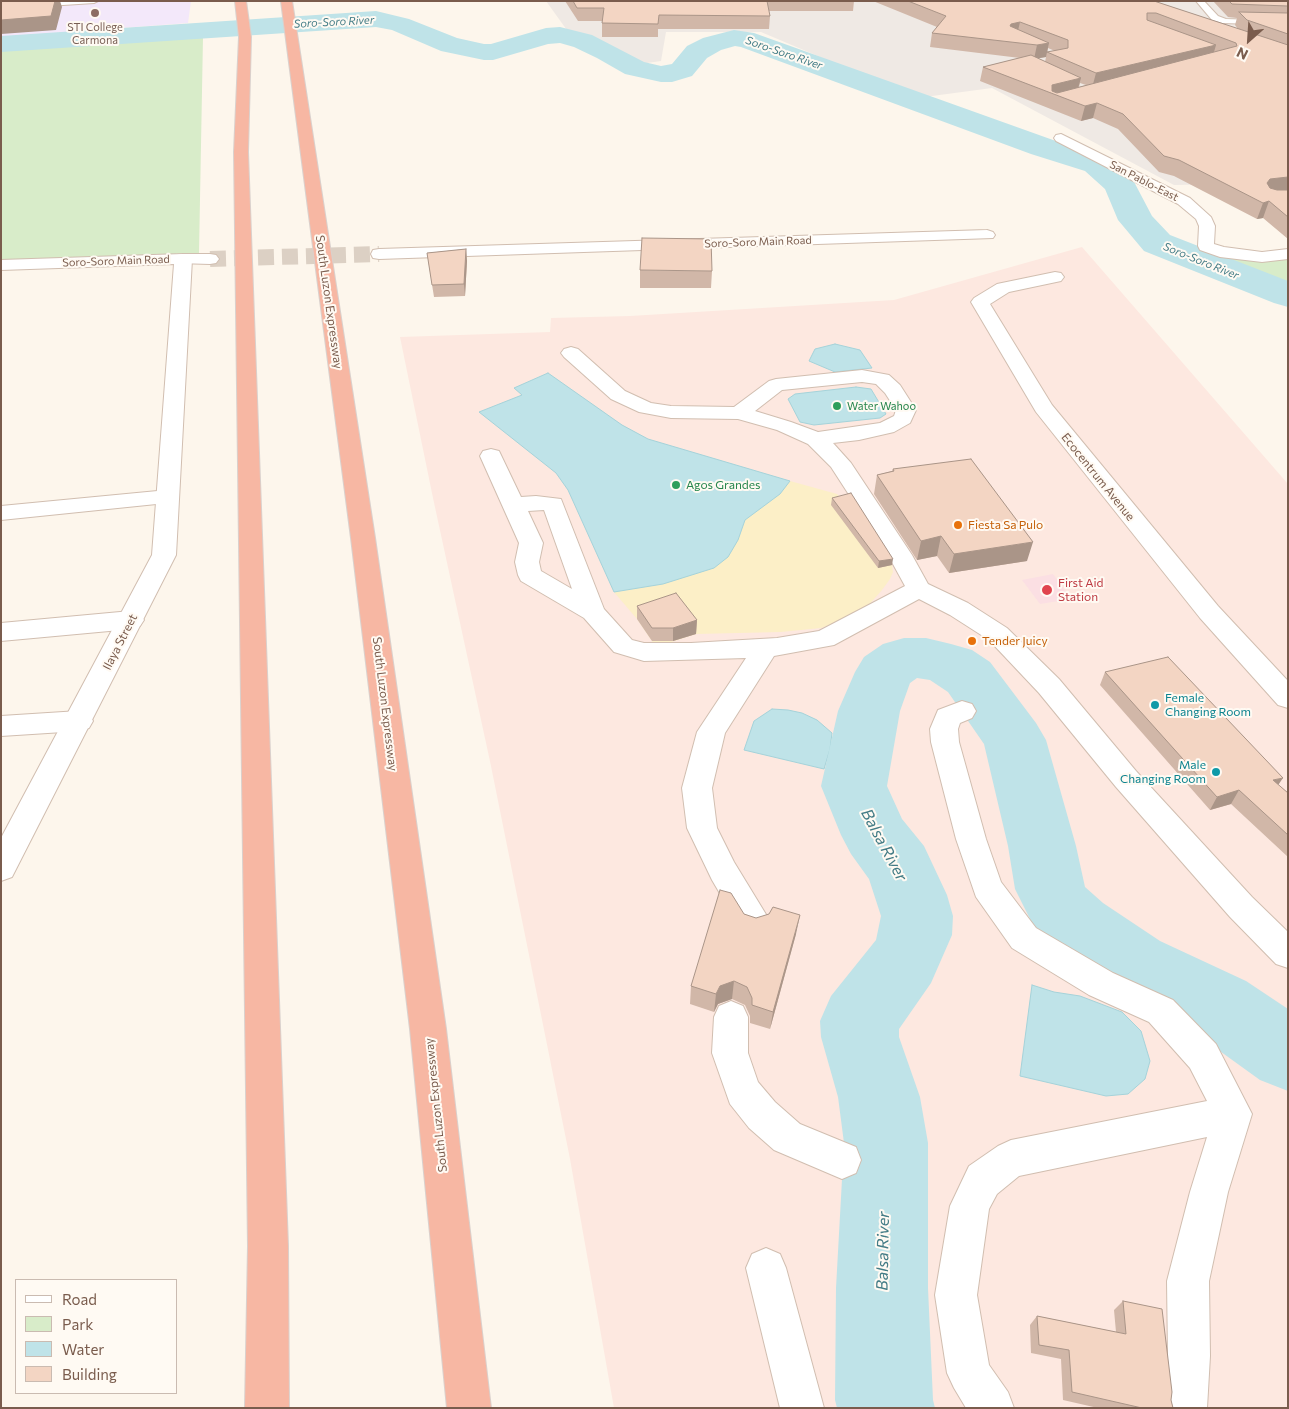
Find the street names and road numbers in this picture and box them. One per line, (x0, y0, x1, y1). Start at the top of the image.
street label: San Pablo-East (1107, 158, 1181, 204)
street label: South Luzon Expressway (312, 234, 346, 370)
street label: Soro-Soro Main Road (704, 234, 812, 250)
street label: Soro-Soro Main Road (62, 253, 170, 269)
street label: Ecocentrum Avenue (1058, 430, 1138, 524)
street label: Ilaya Street (100, 612, 140, 672)
street label: South Luzon Expressway (370, 636, 400, 772)
street label: South Luzon Expressway (422, 1037, 450, 1173)

